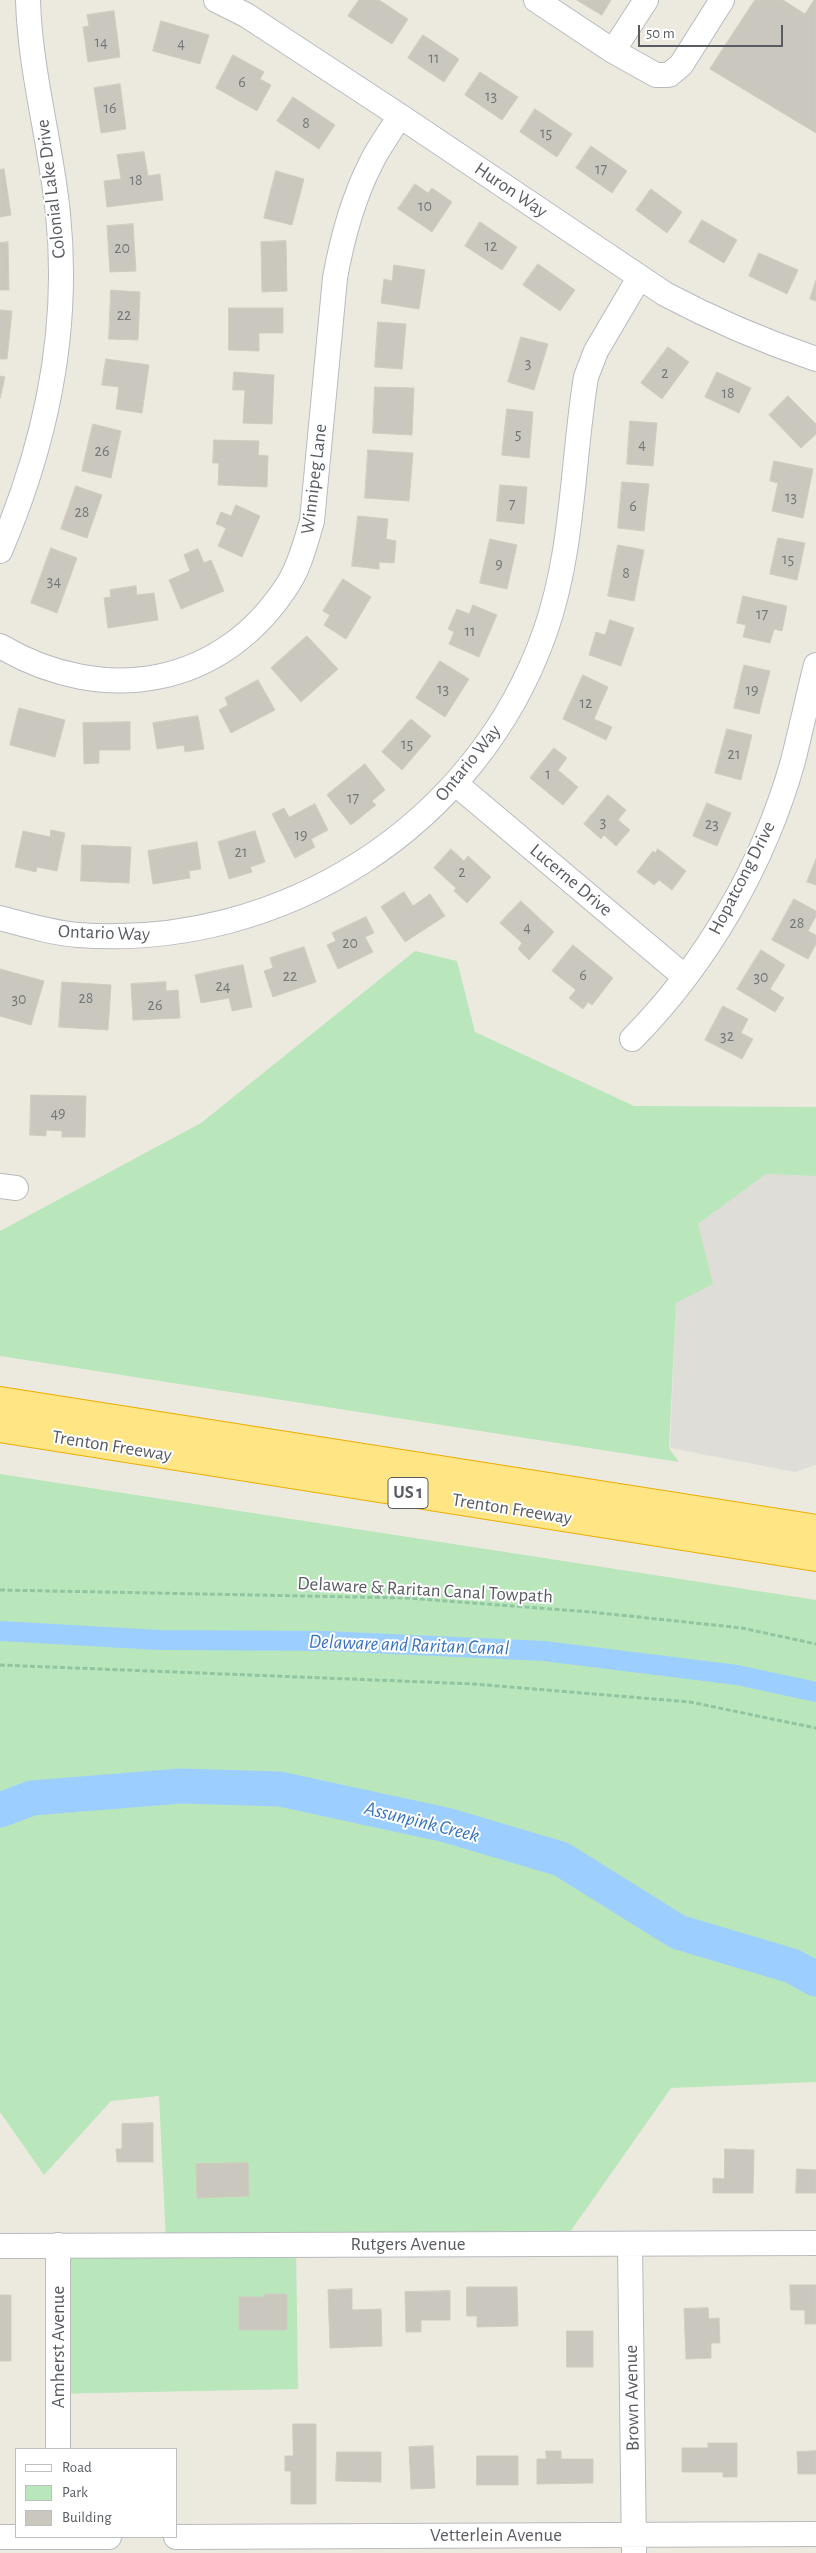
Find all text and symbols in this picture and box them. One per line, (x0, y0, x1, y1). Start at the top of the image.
scale bar (641, 15, 786, 47)
text: 50 m (646, 26, 675, 41)
house number: 14 (94, 32, 108, 52)
house number: 4 (177, 33, 185, 53)
house number: 11 (428, 48, 440, 68)
house number: 6 (238, 72, 246, 92)
house number: 13 (485, 86, 497, 106)
house number: 16 (103, 98, 117, 118)
house number: 8 (302, 113, 310, 133)
street label: Colonial Lake Drive (31, 118, 71, 260)
house number: 15 (540, 123, 552, 143)
street label: Huron Way (470, 157, 552, 223)
house number: 17 (595, 159, 607, 179)
house number: 18 (129, 170, 143, 190)
house number: 10 (418, 196, 432, 216)
house number: 12 (485, 236, 497, 256)
house number: 20 (114, 238, 130, 258)
house number: 22 (117, 305, 131, 325)
house number: 3 (525, 353, 531, 373)
house number: 2 (661, 363, 669, 383)
house number: 18 (721, 383, 735, 403)
street label: Winnipeg Lane (296, 422, 332, 536)
house number: 5 (515, 424, 521, 444)
house number: 4 (638, 434, 646, 454)
house number: 26 (95, 441, 109, 461)
house number: 13 (785, 487, 797, 507)
house number: 7 (509, 494, 515, 514)
house number: 6 (629, 496, 637, 516)
house number: 28 (75, 502, 89, 522)
house number: 15 (782, 549, 794, 569)
house number: 9 (495, 554, 503, 574)
house number: 8 (622, 563, 630, 583)
house number: 34 (47, 571, 61, 591)
house number: 17 (756, 604, 768, 624)
house number: 11 (464, 621, 476, 641)
house number: 13 (437, 679, 449, 699)
house number: 19 (745, 680, 759, 700)
house number: 12 (580, 693, 592, 713)
street label: Ontario Way (430, 720, 506, 806)
house number: 15 (401, 734, 413, 754)
house number: 21 (728, 744, 740, 764)
house number: 1 (545, 764, 551, 784)
house number: 17 (347, 788, 359, 808)
house number: 3 (600, 812, 606, 832)
house number: 23 (705, 814, 719, 834)
street label: Hopatcong Drive (704, 817, 780, 939)
house number: 19 (294, 825, 308, 845)
street label: Lucerne Drive (525, 839, 617, 921)
house number: 21 (235, 842, 247, 862)
house number: 2 (458, 862, 466, 882)
house number: 28 (790, 913, 804, 933)
house number: 4 (523, 917, 531, 937)
street label: Ontario Way (57, 920, 151, 946)
house number: 20 (342, 933, 358, 953)
house number: 6 (579, 965, 587, 985)
house number: 22 (283, 966, 297, 986)
house number: 30 (753, 967, 769, 987)
house number: 24 (216, 976, 230, 996)
house number: 28 (79, 988, 93, 1008)
house number: 30 (11, 989, 27, 1009)
house number: 26 (148, 995, 162, 1015)
house number: 32 (720, 1026, 734, 1046)
house number: 49 (50, 1103, 66, 1123)
street label: Trenton Freeway (50, 1425, 174, 1467)
road number: US 1 (388, 1478, 428, 1509)
street label: Trenton Freeway (450, 1488, 574, 1530)
street label: Delaware & Raritan Canal Towpath (297, 1572, 553, 1608)
water label: Delaware and Raritan Canal (308, 1630, 510, 1660)
water label: Assunpink Creek (362, 1796, 482, 1848)
street label: Rutgers Avenue (350, 2233, 466, 2255)
street label: Amherst Avenue (47, 2286, 69, 2408)
street label: Brown Avenue (620, 2345, 644, 2451)
legend (15, 2448, 178, 2538)
text: Road (62, 2460, 92, 2475)
text: Park (62, 2485, 88, 2500)
text: Building (62, 2510, 112, 2525)
street label: Vetterlein Avenue (430, 2524, 562, 2546)

